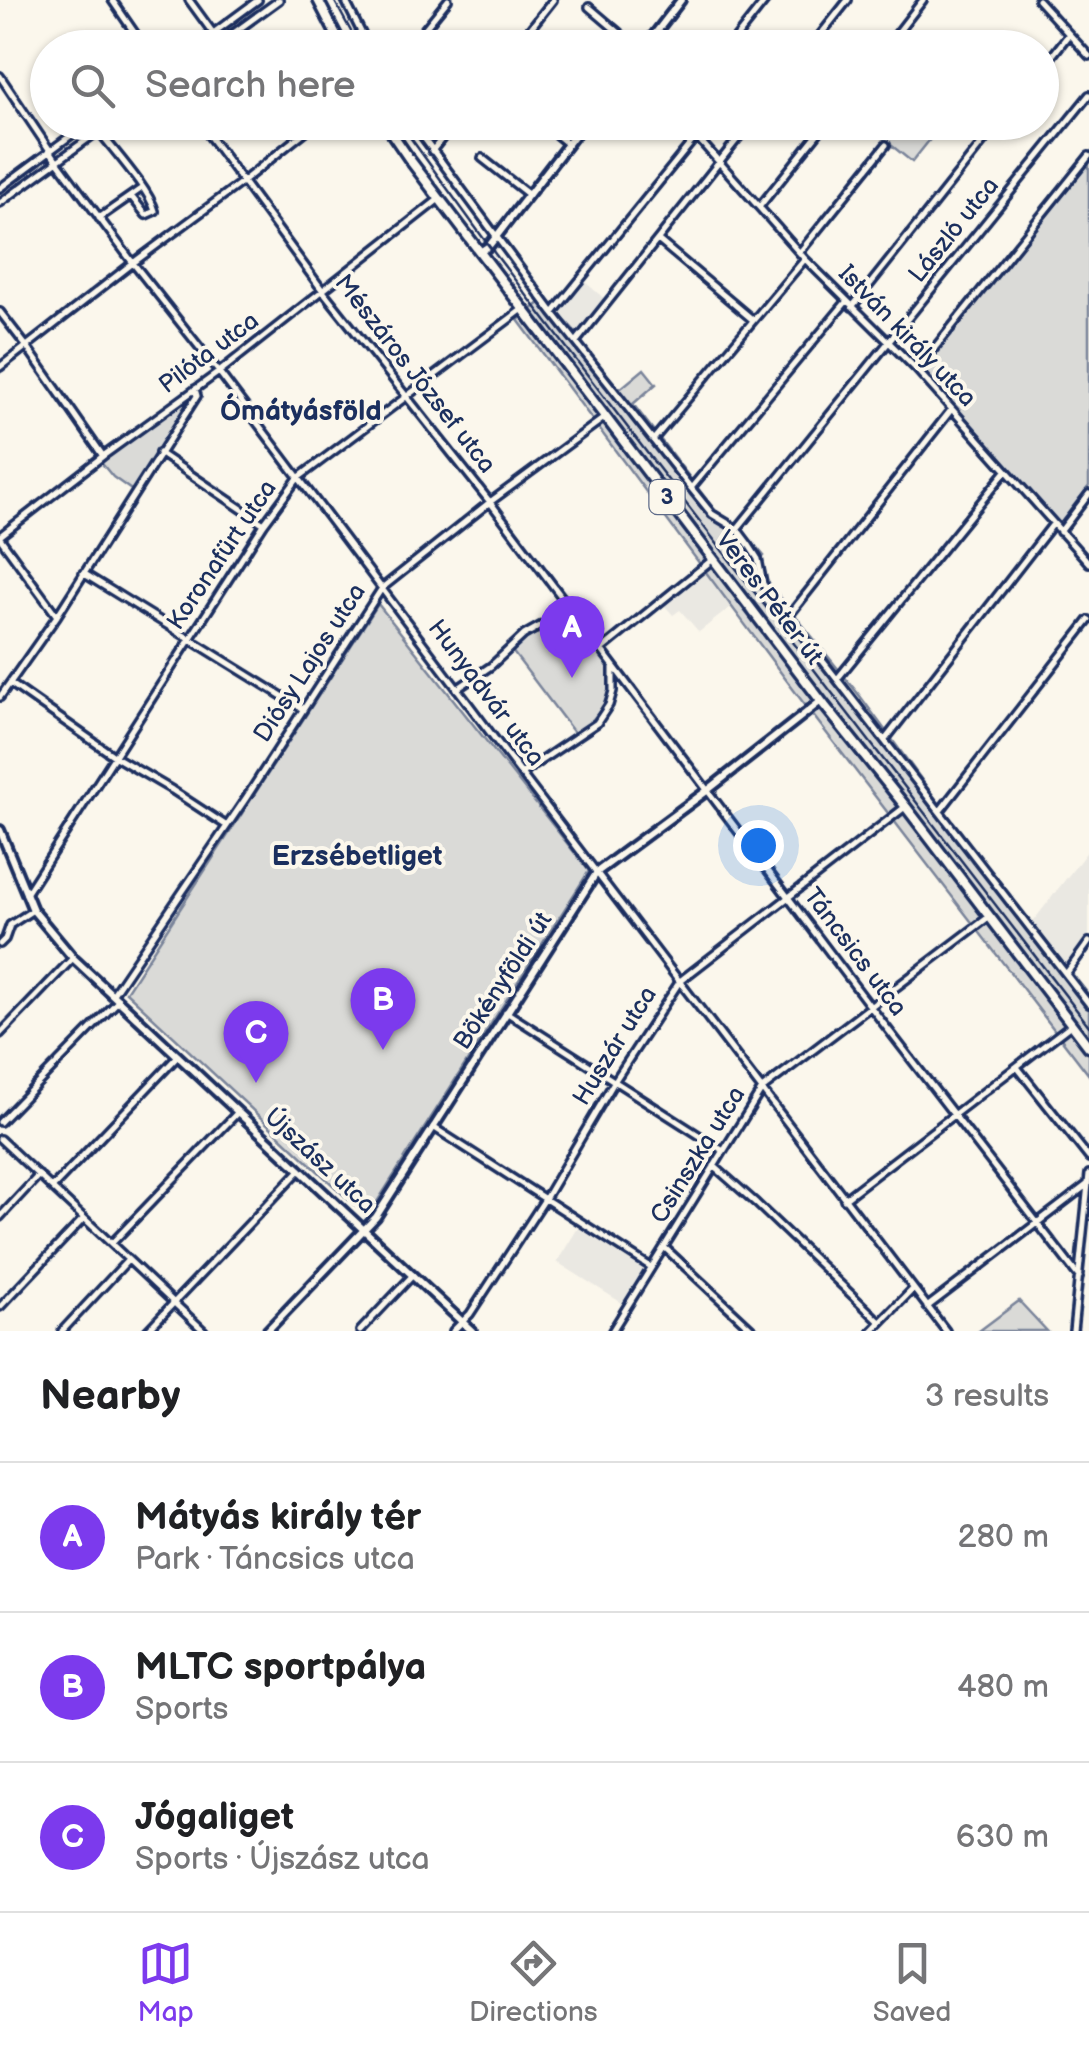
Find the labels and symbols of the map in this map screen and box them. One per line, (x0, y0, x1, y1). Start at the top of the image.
street label: László utca (902, 171, 1006, 289)
street label: István király utca (831, 258, 983, 414)
street label: Mészáros József utca (328, 268, 502, 480)
street label: Pilóta utca (153, 305, 265, 401)
district label: Ómátyásföld (220, 392, 382, 428)
street label: Koronafürt utca (160, 474, 284, 636)
road number: 3 (650, 480, 684, 514)
street label: Veres Péter út (709, 525, 830, 671)
street label: Diósy Lajos utca (247, 578, 373, 748)
pin: A (540, 596, 604, 678)
street label: Hunyadvár utca (421, 614, 551, 772)
your location (733, 820, 784, 871)
district label: Erzsébetliget (272, 840, 442, 873)
street label: Táncsics utca (797, 882, 913, 1022)
street label: Bökényföldi út (447, 906, 559, 1056)
pin: B (350, 968, 416, 1050)
street label: Huszár utca (566, 981, 664, 1111)
pin: C (224, 1000, 288, 1083)
street label: Csinszka utca (644, 1081, 752, 1229)
street label: Újszász utca (258, 1102, 382, 1220)

